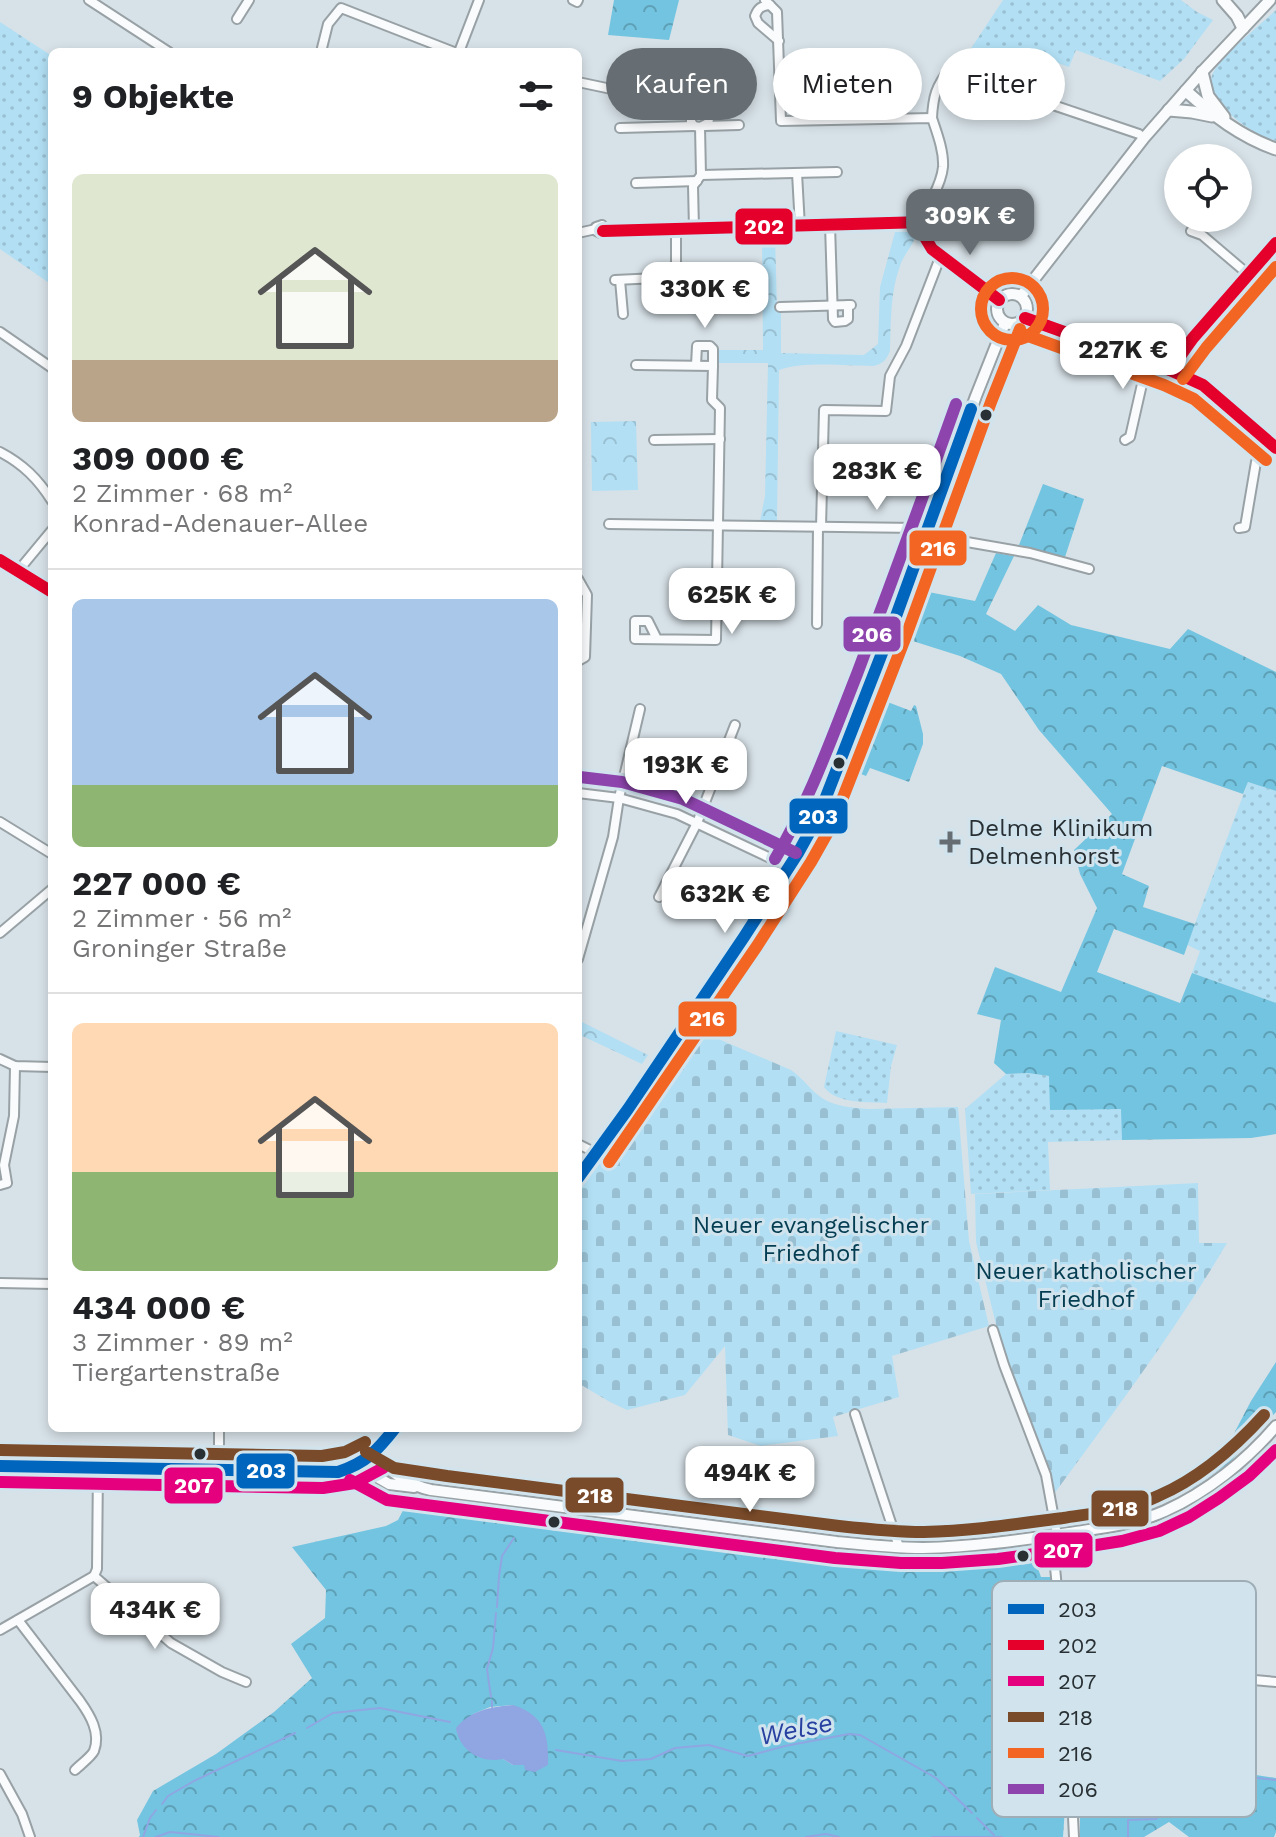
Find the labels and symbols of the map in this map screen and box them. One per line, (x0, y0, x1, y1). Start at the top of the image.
pin: 309K € (905, 189, 1035, 257)
line badge: 202 (734, 207, 794, 246)
text: 202 (744, 214, 784, 239)
pin: 330K € (640, 262, 770, 330)
pin: 227K € (1058, 323, 1188, 391)
unlabelled marker (978, 407, 994, 423)
pin: 283K € (812, 444, 942, 512)
line badge: 216 (908, 529, 968, 567)
text: 216 (920, 536, 956, 561)
pin: 625K € (667, 568, 797, 636)
line badge: 206 (842, 615, 902, 653)
text: 206 (852, 622, 892, 647)
pin: 193K € (621, 738, 751, 806)
unlabelled marker (831, 755, 847, 771)
line badge: 203 (788, 797, 849, 835)
text: 203 (798, 804, 838, 829)
place label: Delme Klinikum Delmenhorst (968, 814, 1153, 870)
marker: Delme Klinikum Delmenhorst (939, 831, 961, 853)
pin: 632K € (660, 867, 790, 935)
line badge: 216 (677, 1000, 738, 1038)
text: 216 (689, 1006, 725, 1031)
park label: Neuer evangelischer Friedhof (693, 1211, 929, 1267)
park label: Neuer katholischer Friedhof (975, 1257, 1197, 1313)
unlabelled marker (192, 1446, 208, 1462)
pin: 494K € (685, 1446, 815, 1514)
line badge: 203 (235, 1452, 296, 1490)
text: 203 (246, 1458, 286, 1483)
line badge: 207 (163, 1466, 224, 1505)
text: 207 (174, 1473, 214, 1498)
line badge: 218 (564, 1476, 625, 1514)
text: 218 (577, 1483, 613, 1508)
line badge: 218 (1090, 1489, 1150, 1528)
text: 218 (1102, 1496, 1138, 1521)
unlabelled marker (546, 1514, 562, 1530)
line badge: 207 (1033, 1531, 1094, 1569)
text: 207 (1043, 1538, 1083, 1563)
unlabelled marker (1015, 1548, 1031, 1564)
legend (992, 1581, 1256, 1817)
pin: 434K € (90, 1583, 220, 1651)
text: 203 (1058, 1597, 1097, 1622)
text: 202 (1058, 1633, 1097, 1658)
text: 207 (1058, 1669, 1096, 1694)
text: 218 (1058, 1705, 1093, 1730)
water label: Welse (757, 1707, 835, 1751)
text: 216 (1058, 1741, 1093, 1766)
text: 206 (1058, 1777, 1098, 1802)

